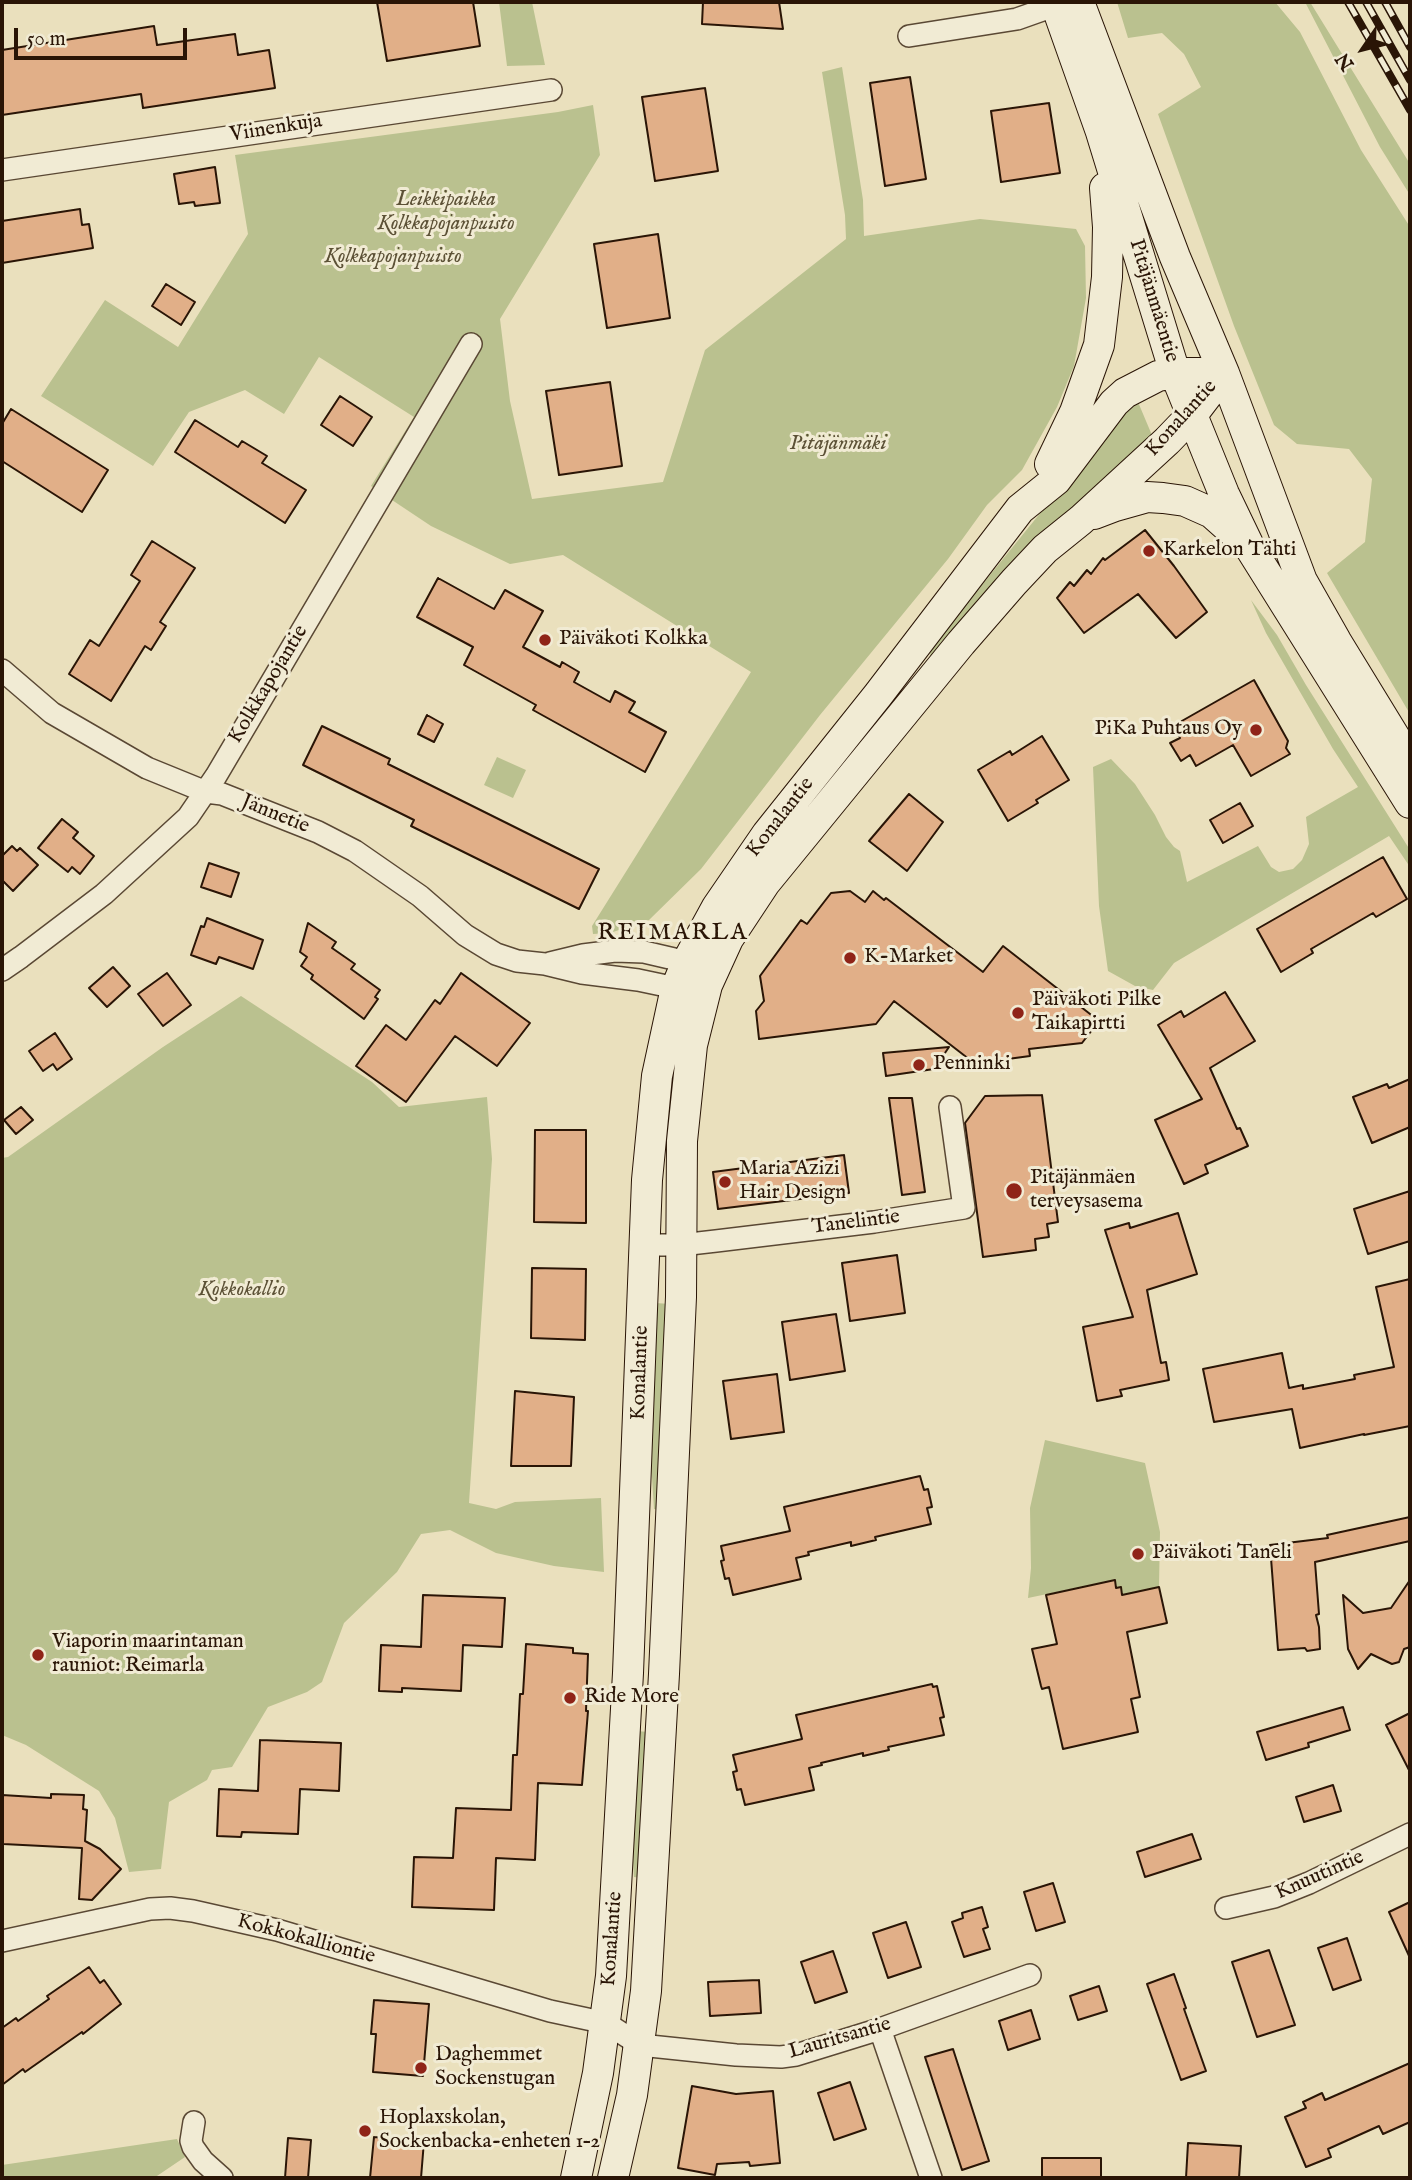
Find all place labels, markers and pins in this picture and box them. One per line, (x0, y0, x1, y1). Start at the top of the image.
place label: Karkelon Tähti (1163, 538, 1296, 564)
marker: Karkelon Tähti (1141, 543, 1157, 559)
place label: Päiväkoti Kolkka (559, 627, 707, 653)
marker: Päiväkoti Kolkka (537, 632, 553, 648)
place label: PiKa Puhtaus Oy (1094, 717, 1242, 743)
marker: PiKa Puhtaus Oy (1248, 722, 1264, 738)
place label: K-Market (864, 945, 953, 971)
marker: K-Market (842, 950, 858, 966)
place label: Päiväkoti Pilke Taikapirtti (1032, 988, 1161, 1038)
marker: Päiväkoti Pilke Taikapirtti (1010, 1005, 1026, 1021)
place label: Penninki (933, 1052, 1011, 1078)
marker: Penninki (911, 1057, 927, 1073)
place label: Maria Azizi Hair Design (739, 1157, 846, 1207)
place label: Pitäjänmäen terveysasema (1030, 1166, 1143, 1216)
marker: Maria Azizi Hair Design (717, 1174, 733, 1190)
marker: Pitäjänmäen terveysasema (1004, 1181, 1024, 1201)
place label: Päiväkoti Taneli (1152, 1541, 1292, 1567)
marker: Päiväkoti Taneli (1130, 1546, 1146, 1562)
place label: Viaporin maarintaman rauniot: Reimarla (52, 1630, 244, 1680)
marker: Viaporin maarintaman rauniot: Reimarla (30, 1647, 46, 1663)
place label: Ride More (584, 1685, 679, 1711)
marker: Ride More (562, 1690, 578, 1706)
place label: Daghemmet Sockenstugan (435, 2043, 555, 2093)
marker: Daghemmet Sockenstugan (413, 2060, 429, 2076)
place label: Hoplaxskolan, Sockenbacka-enheten 1–2 (379, 2106, 600, 2156)
marker: Hoplaxskolan, Sockenbacka-enheten 1–2 (357, 2123, 373, 2139)

